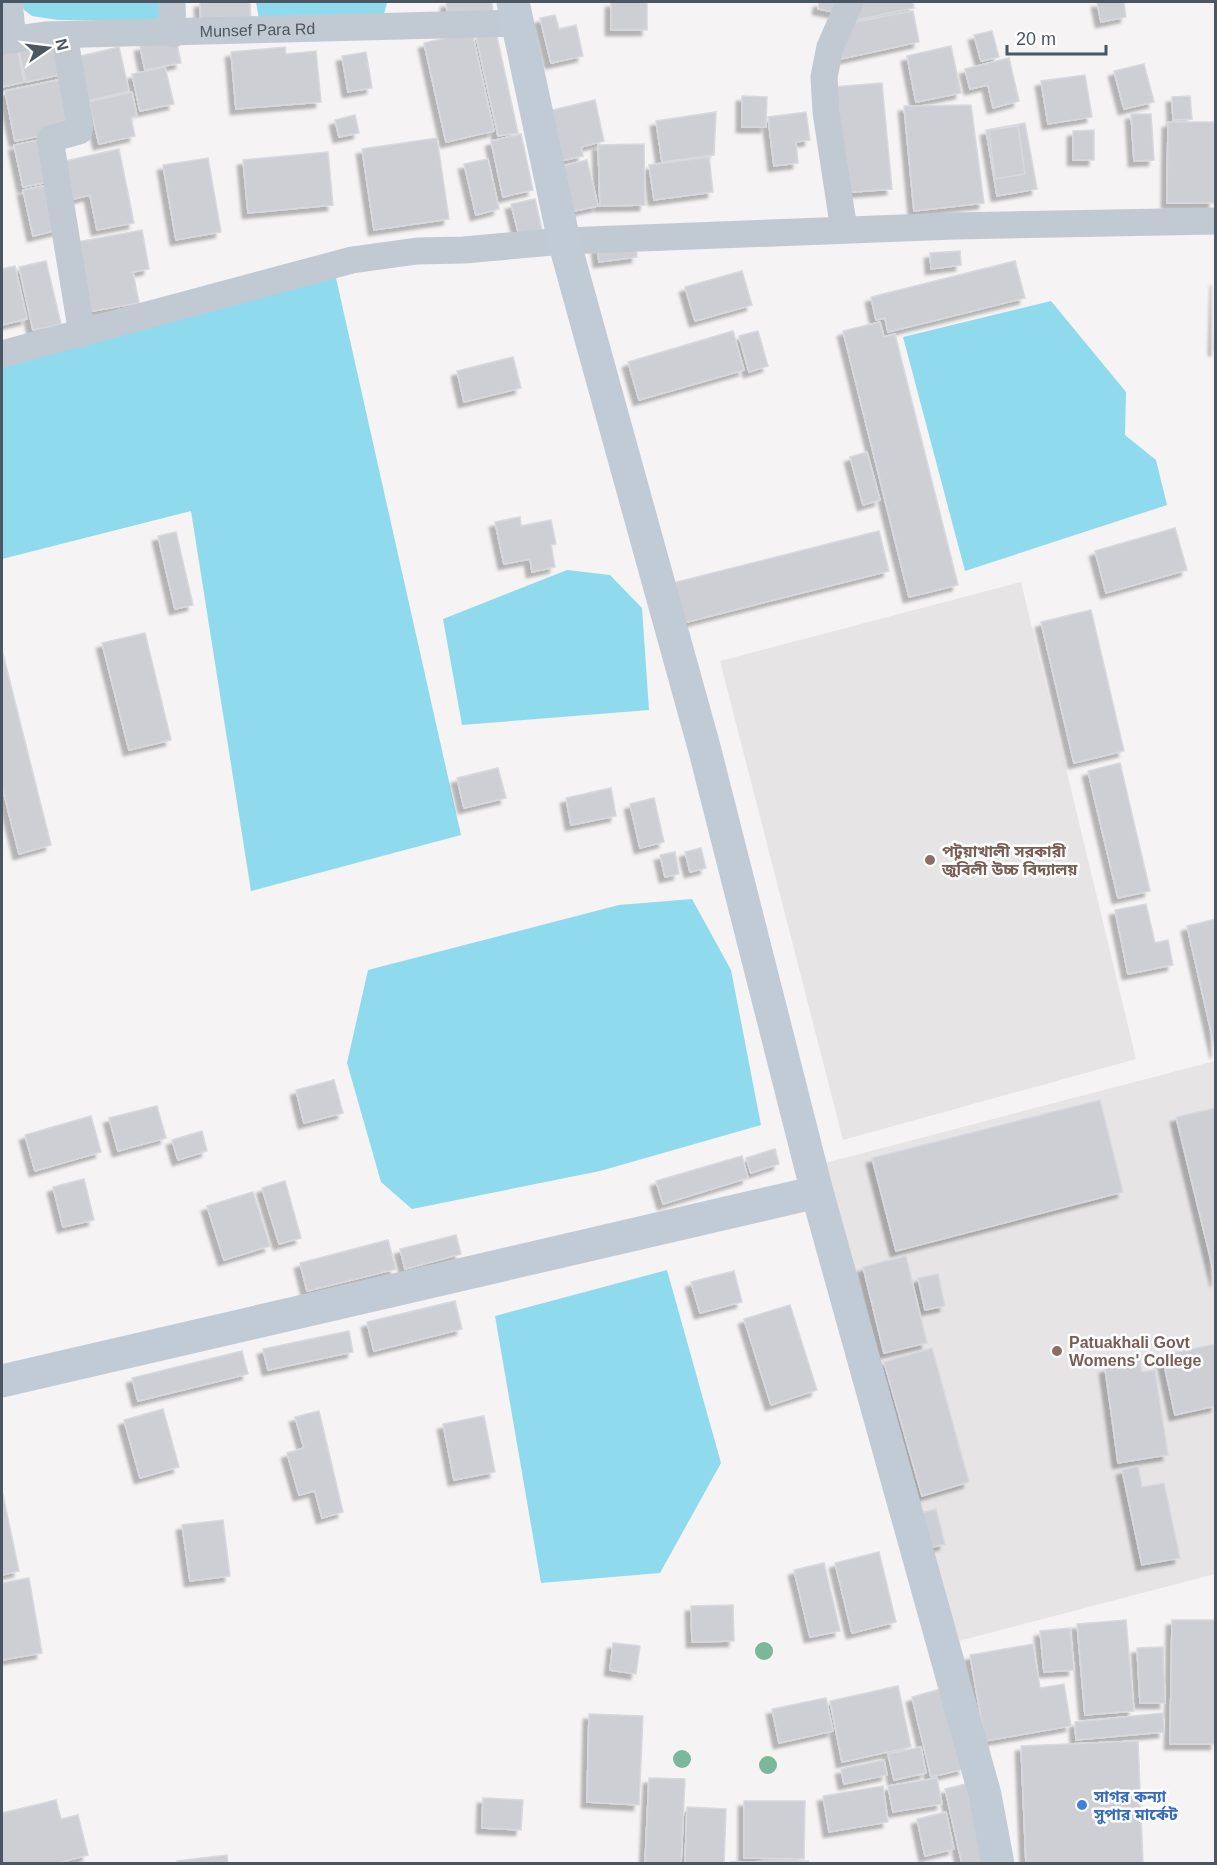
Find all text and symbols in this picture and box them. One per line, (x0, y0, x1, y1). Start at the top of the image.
north arrow (18, 18, 78, 78)
scale bar (1007, 18, 1106, 56)
street label: Munsef Para Rd (199, 20, 316, 40)
text: 20 m (1016, 29, 1056, 49)
text: N (52, 37, 72, 52)
place label: পটুয়াখালী সরকারী জুবিলী উচ্চ বিদ্যালয় (941, 843, 1078, 878)
marker: পটুয়াখালী সরকারী জুবিলী উচ্চ বিদ্যালয় (923, 853, 937, 867)
place label: Patuakhali Govt Womens' College (1069, 1334, 1202, 1369)
marker: Patuakhali Govt Womens' College (1050, 1344, 1064, 1358)
place label: সাগর কন্যা সুপার মার্কেট (1093, 1788, 1179, 1825)
marker: সাগর কন্যা সুপার মার্কেট (1075, 1798, 1089, 1812)

